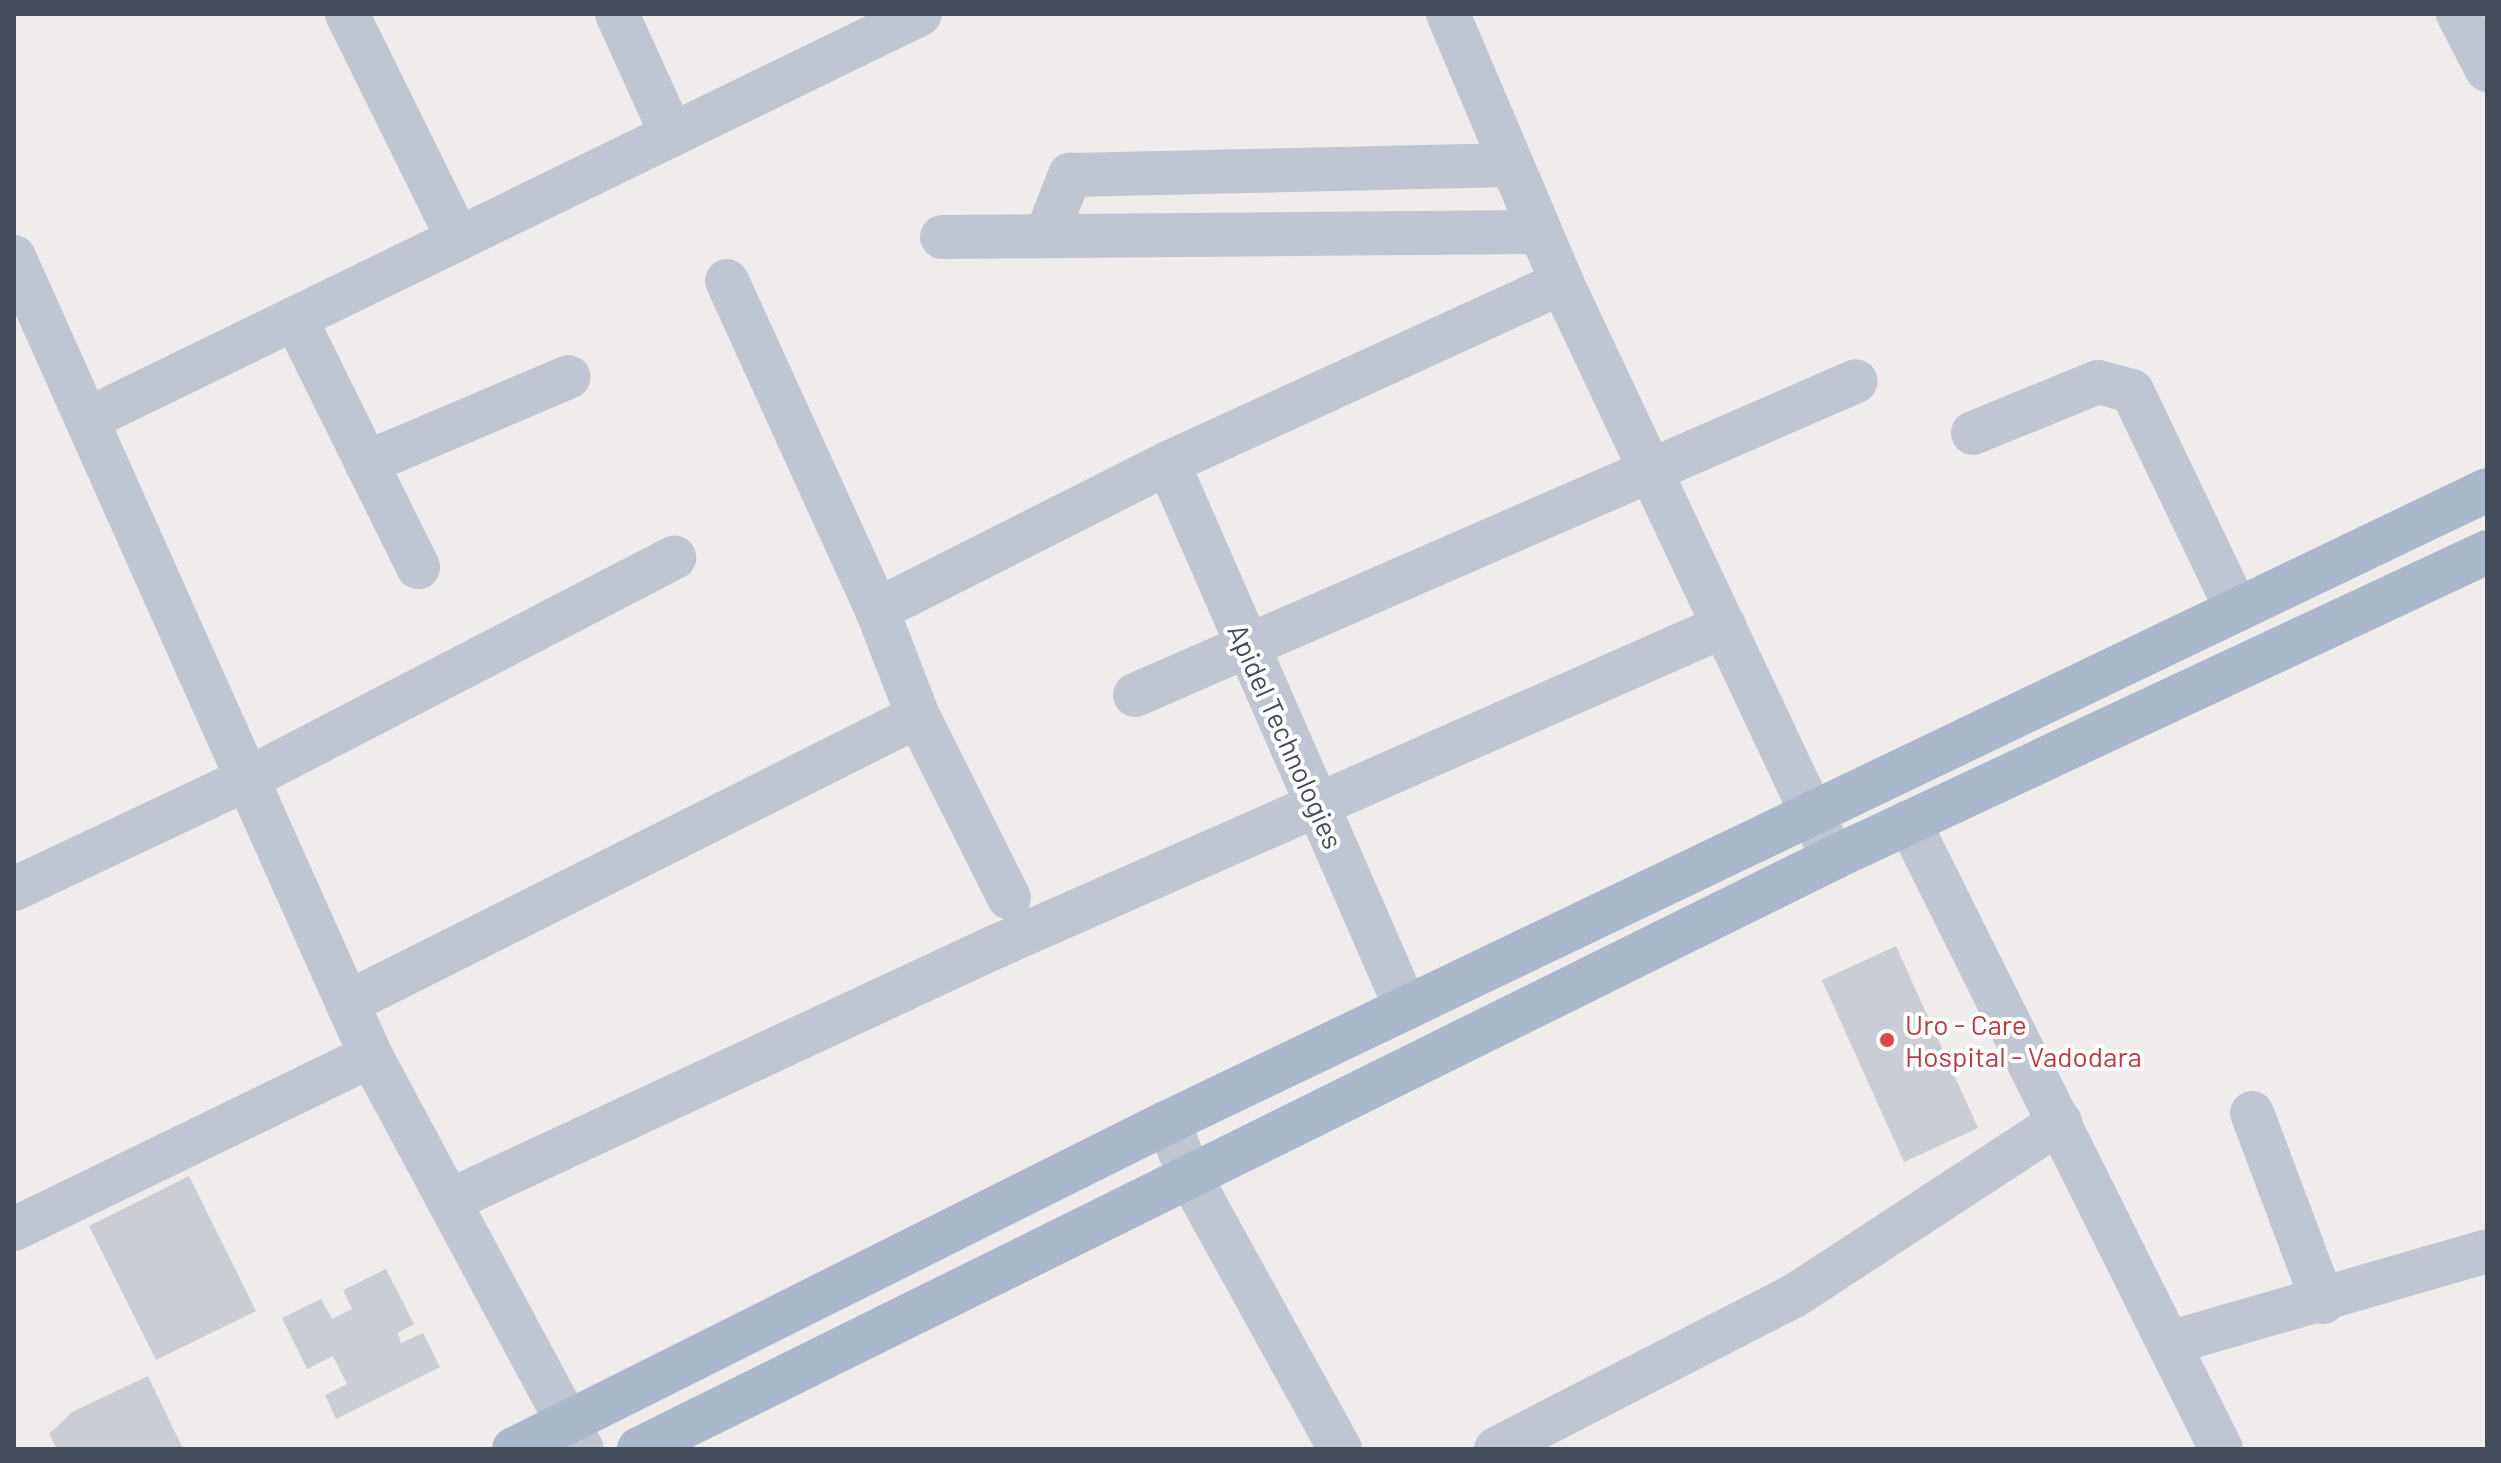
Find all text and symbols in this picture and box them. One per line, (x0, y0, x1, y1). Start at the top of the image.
street label: Apidel Technologies (1221, 618, 1351, 854)
place label: Uro - Care Hospital - Vadodara (1905, 1007, 2142, 1073)
marker: Uro - Care Hospital - Vadodara (1876, 1029, 1898, 1051)

